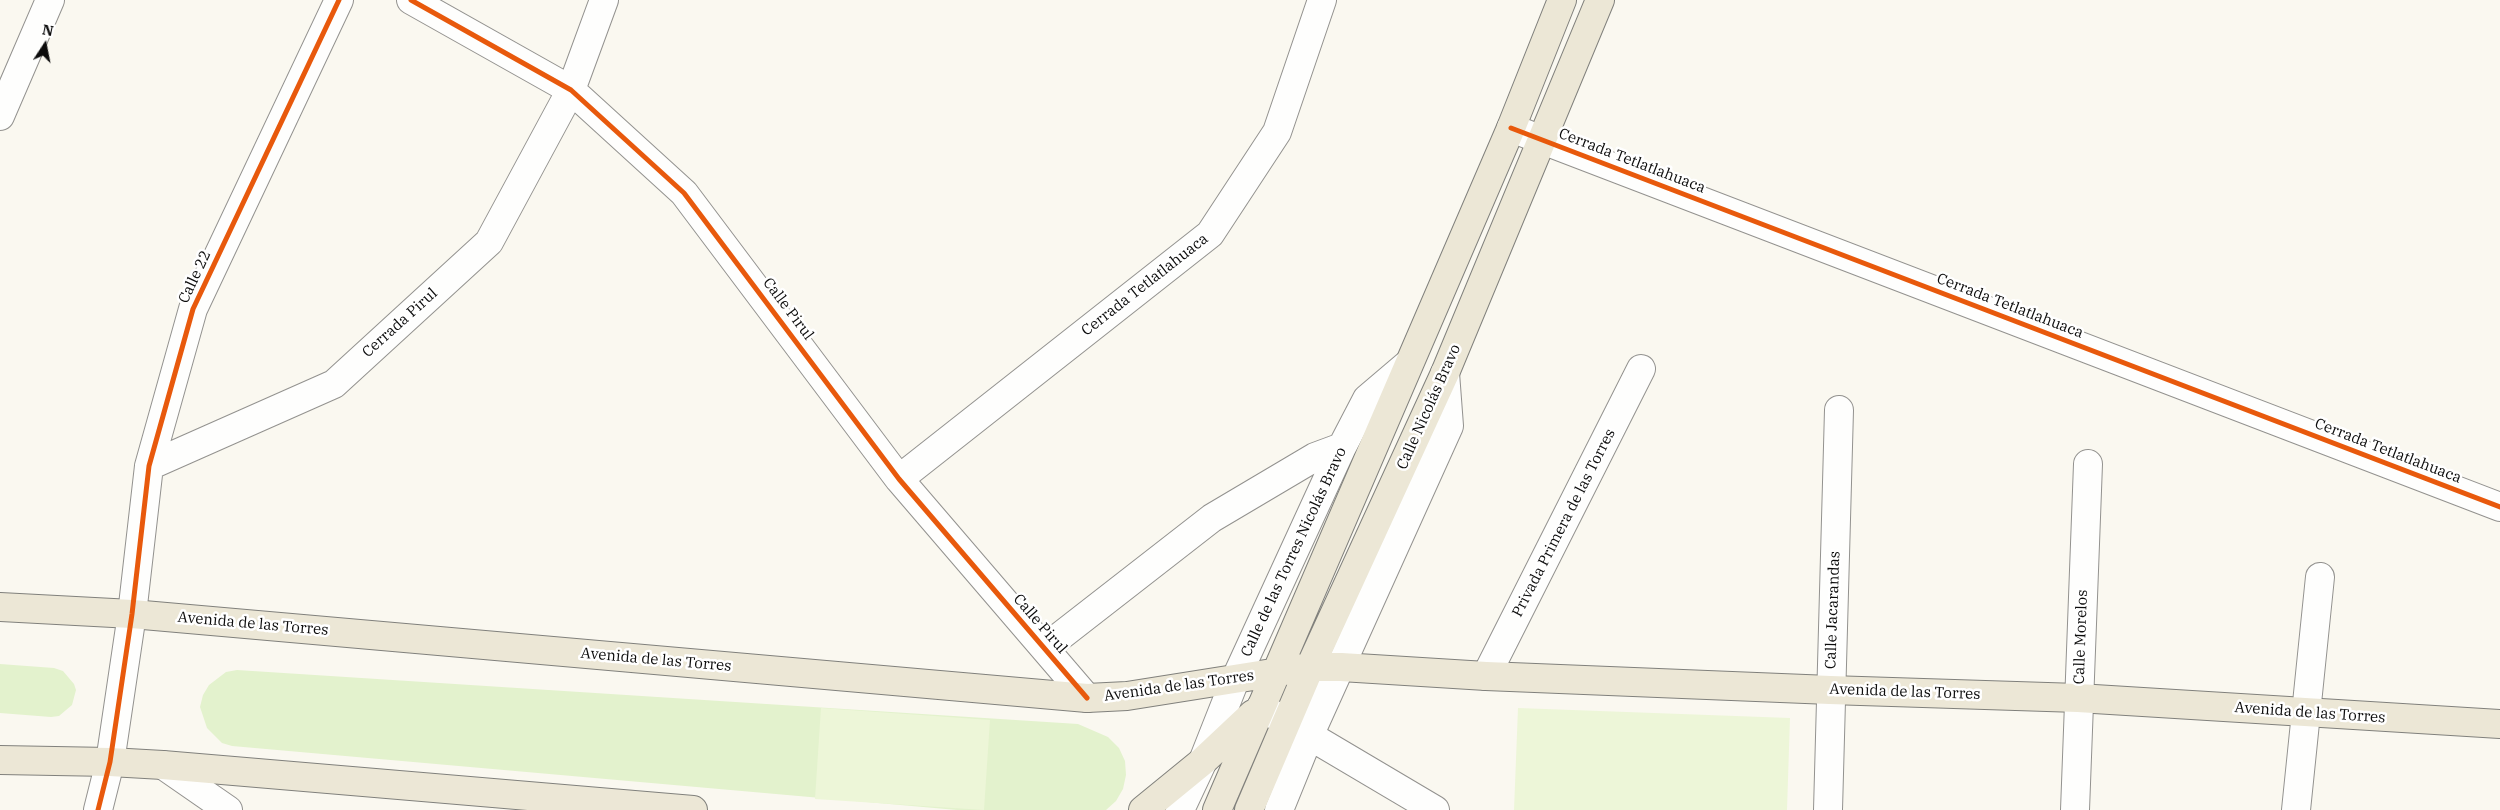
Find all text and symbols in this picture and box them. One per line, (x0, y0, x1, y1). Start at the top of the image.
north arrow (20, 20, 70, 70)
text: N (41, 20, 55, 40)
street label: Cerrada Tetlatlahuaca (1556, 125, 1708, 197)
street label: Cerrada Tetlatlahuaca (1078, 230, 1212, 340)
street label: Calle 22 (175, 248, 215, 306)
street label: Cerrada Tetlatlahuaca (1934, 270, 2086, 342)
street label: Calle Pirul (759, 274, 817, 344)
street label: Cerrada Pirul (359, 285, 441, 361)
street label: Calle Nicolás Bravo (1393, 342, 1465, 472)
street label: Cerrada Tetlatlahuaca (2312, 415, 2464, 487)
street label: Privada Primera de las Torres (1509, 426, 1619, 620)
street label: Calle de las Torres Nicolás Bravo (1237, 444, 1351, 660)
street label: Calle Jacarandas (1822, 551, 1844, 669)
street label: Calle Morelos (2070, 589, 2092, 685)
street label: Calle Pirul (1009, 591, 1071, 657)
street label: Avenida de las Torres (177, 608, 329, 640)
street label: Avenida de las Torres (580, 644, 732, 676)
street label: Avenida de las Torres (1103, 667, 1255, 705)
street label: Avenida de las Torres (1829, 680, 1981, 704)
street label: Avenida de las Torres (2234, 699, 2386, 727)

